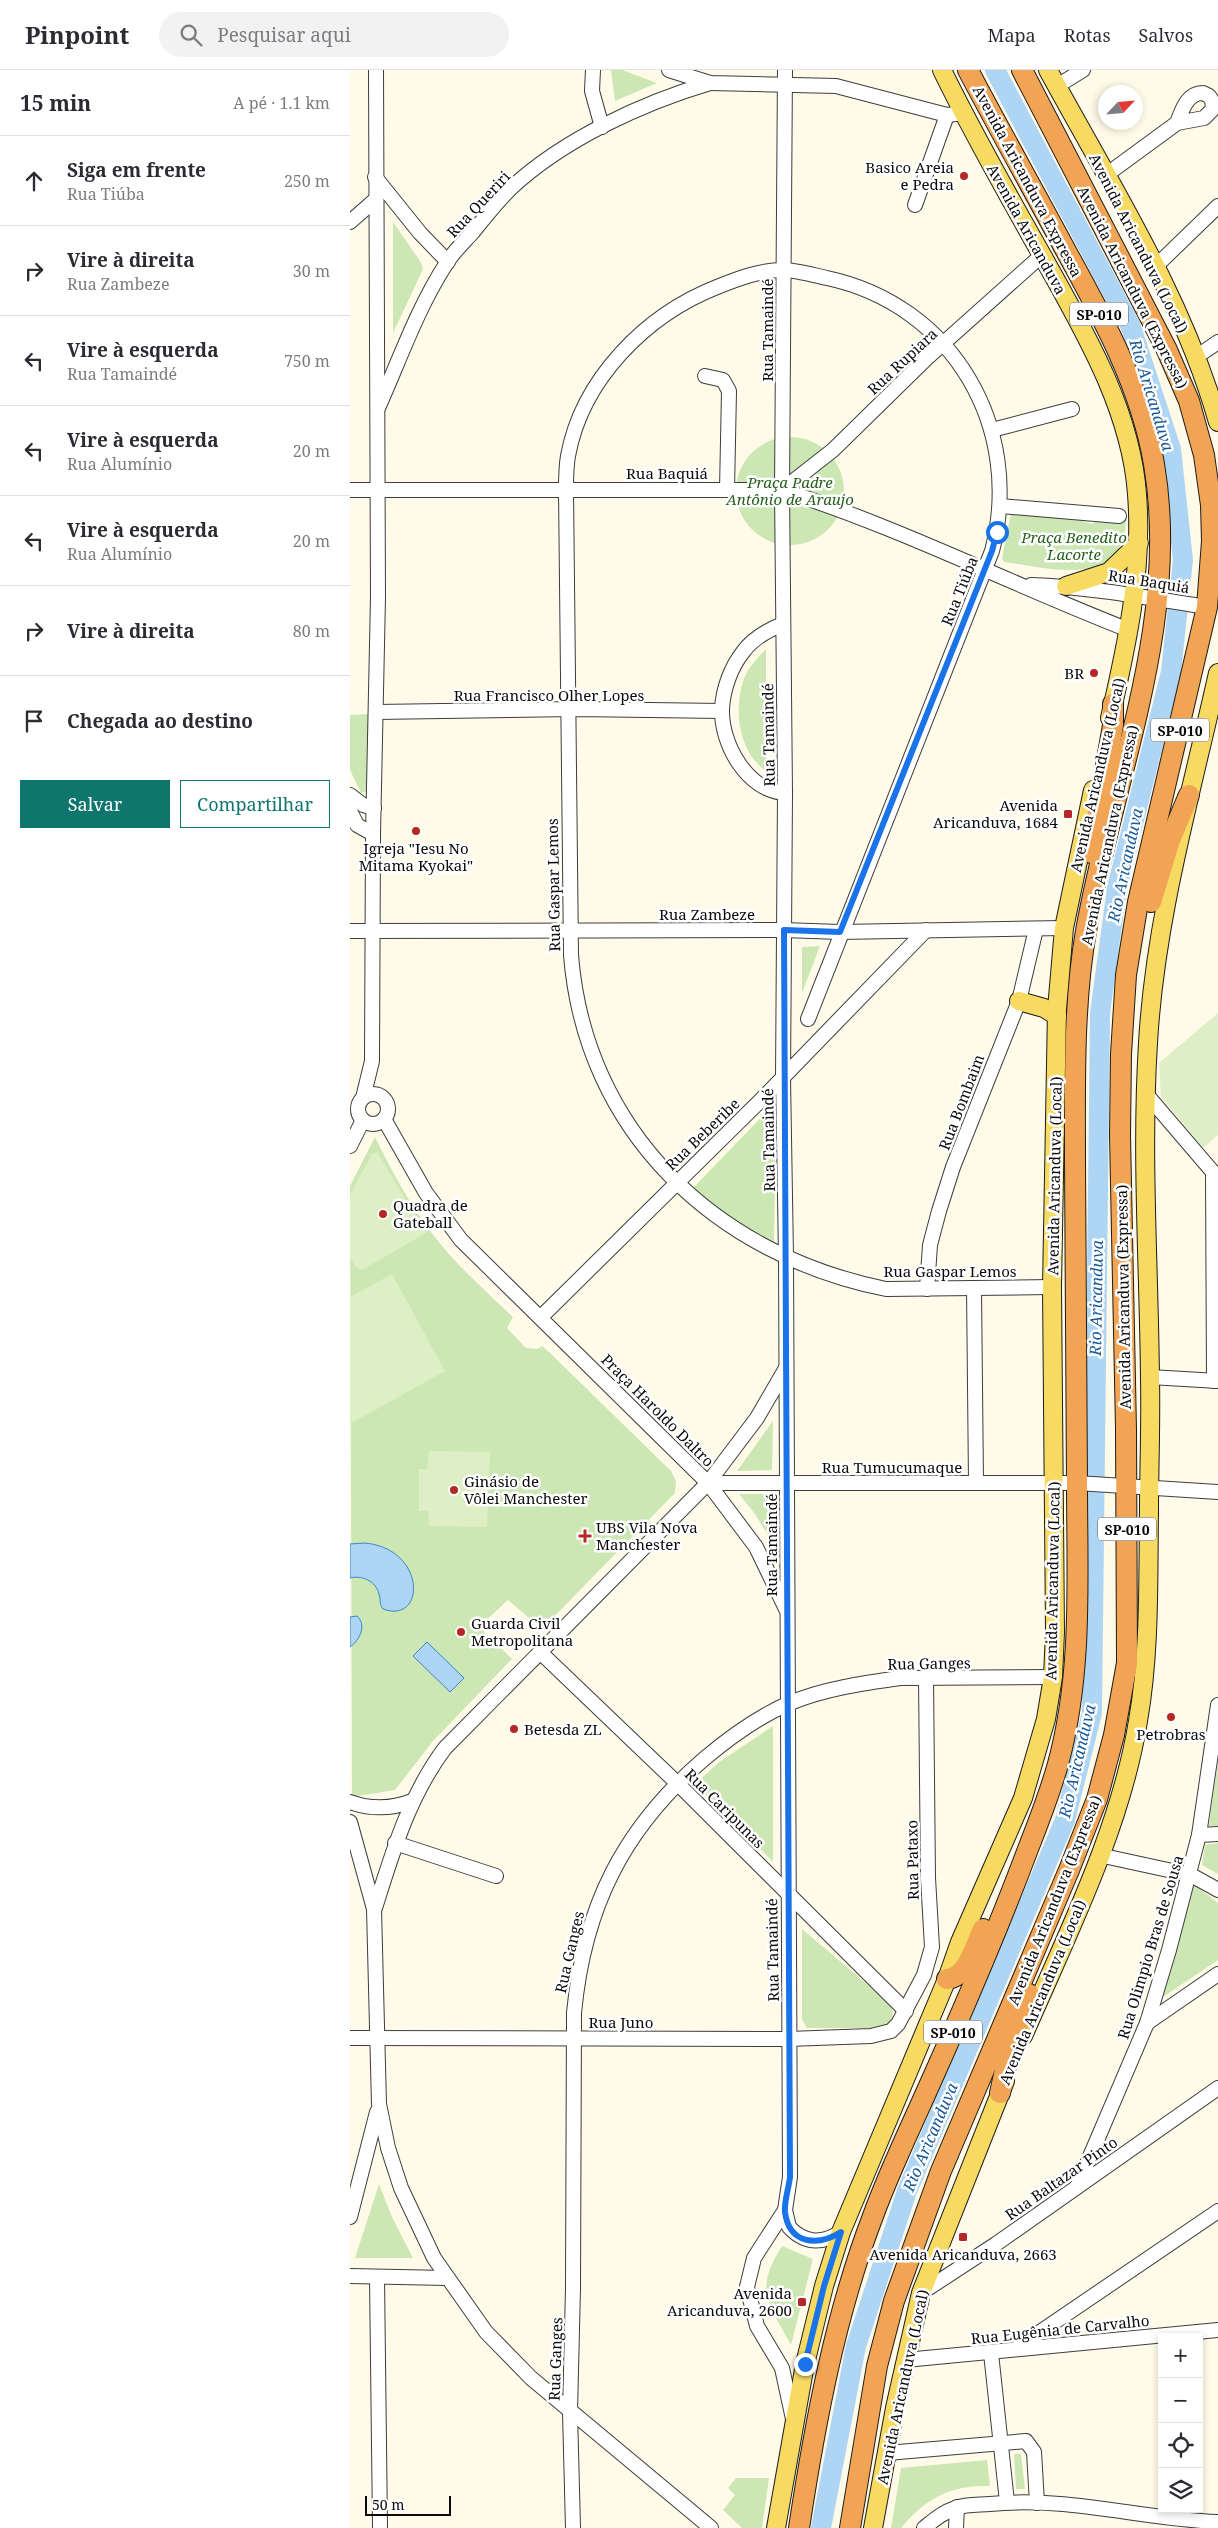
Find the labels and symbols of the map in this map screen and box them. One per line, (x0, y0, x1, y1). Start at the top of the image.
street label: Avenida Aricanduva Expressa (970, 82, 1086, 280)
north arrow (1098, 85, 1143, 130)
street label: Avenida Aricanduva (Local) (1085, 150, 1193, 336)
place label: Basico Areia e Pedra (865, 157, 954, 194)
street label: Avenida Aricanduva (984, 161, 1070, 297)
street label: Rua Queriri (442, 166, 514, 242)
marker: Basico Areia e Pedra (958, 170, 970, 182)
street label: Avenida Aricanduva (Expressa) (1073, 182, 1193, 392)
street label: Rua Tamaindé (757, 278, 777, 382)
road number: SP-010 (1070, 302, 1128, 325)
street label: Rua Rupiara (863, 323, 941, 399)
water label: Rio Aricanduva (1124, 335, 1180, 454)
street label: Rua Baquiá (626, 463, 708, 483)
park label: Praça Padre Antônio de Araujo (725, 472, 854, 509)
route start (986, 521, 1009, 544)
park label: Praça Benedito Lacorte (1020, 527, 1127, 564)
street label: Rua Tiúba (936, 553, 982, 629)
street label: Rua Baquiá (1107, 565, 1191, 597)
place label: BR (1064, 663, 1084, 683)
marker: BR (1088, 667, 1100, 679)
street label: Avenida Aricanduva (Local) (1065, 676, 1129, 874)
street label: Rua Tamaindé (757, 683, 779, 787)
street label: Rua Francisco Olher Lopes (454, 685, 645, 705)
road number: SP-010 (1151, 718, 1209, 742)
street label: Avenida Aricanduva (Expressa) (1076, 723, 1142, 947)
place label: Avenida Aricanduva, 1684 (933, 795, 1059, 832)
water label: Rio Aricanduva (1102, 805, 1148, 925)
marker: Avenida Aricanduva, 1684 (1062, 808, 1074, 820)
street label: Rua Gaspar Lemos (542, 818, 564, 952)
marker: Igreja "Iesu No Mitama Kyokai" (410, 825, 422, 837)
place label: Igreja "Iesu No Mitama Kyokai" (359, 838, 473, 875)
street label: Rua Zambeze (659, 904, 755, 924)
street label: Rua Bombaim (934, 1051, 988, 1153)
street label: Avenida Aricanduva (Local) (1042, 1076, 1066, 1276)
street label: Rua Tamaindé (757, 1088, 779, 1192)
street label: Rua Beberibe (661, 1094, 743, 1174)
street label: Avenida Aricanduva (Expressa) (1111, 1184, 1135, 1410)
place label: Quadra de Gateball (393, 1195, 468, 1232)
marker: Quadra de Gateball (377, 1208, 389, 1220)
water label: Rio Aricanduva (1084, 1239, 1108, 1357)
street label: Rua Gaspar Lemos (883, 1261, 1017, 1281)
street label: Praça Haroldo Daltro (597, 1349, 719, 1471)
street label: Rua Tumucumaque (822, 1457, 962, 1477)
place label: Ginásio de Vôlei Manchester (464, 1471, 588, 1508)
street label: Avenida Aricanduva (Local) (1040, 1481, 1064, 1681)
marker: Ginásio de Vôlei Manchester (448, 1484, 460, 1496)
street label: Rua Tamaindé (761, 1493, 781, 1597)
place label: UBS Vila Nova Manchester (596, 1517, 698, 1554)
road number: SP-010 (1098, 1518, 1156, 1540)
marker: UBS Vila Nova Manchester (578, 1529, 592, 1543)
place label: Guarda Civil Metropolitana (471, 1613, 573, 1650)
marker: Guarda Civil Metropolitana (455, 1626, 467, 1638)
street label: Rua Ganges (887, 1652, 971, 1674)
water label: Rio Aricanduva (1053, 1701, 1101, 1821)
marker: Petrobras (1165, 1711, 1177, 1723)
place label: Betesda ZL (524, 1719, 602, 1739)
marker: Betesda ZL (508, 1723, 520, 1735)
place label: Petrobras (1136, 1724, 1206, 1744)
street label: Rua Caripunas (681, 1764, 769, 1852)
street label: Avenida Aricanduva (Expressa) (1003, 1792, 1105, 2008)
street label: Rua Pataxo (901, 1820, 923, 1900)
street label: Rua Olimpio Bras de Sousa (1112, 1853, 1188, 2041)
street label: Avenida Aricanduva (Local) (994, 1897, 1090, 2087)
street label: Rua Tamaindé (761, 1898, 783, 2002)
street label: Rua Ganges (550, 1909, 588, 1995)
street label: Rua Juno (589, 2012, 653, 2032)
road number: SP-010 (924, 2020, 982, 2044)
water label: Rio Aricanduva (897, 2079, 963, 2196)
street label: Rua Baltazar Pinto (1001, 2132, 1121, 2224)
marker: Avenida Aricanduva, 2663 (957, 2231, 969, 2243)
place label: Avenida Aricanduva, 2663 (869, 2244, 1057, 2264)
place label: Avenida Aricanduva, 2600 (667, 2283, 792, 2320)
street label: Avenida Aricanduva (Local) (872, 2288, 932, 2486)
marker: Avenida Aricanduva, 2600 (796, 2296, 808, 2308)
street label: Rua Eugênia de Carvalho (970, 2310, 1150, 2348)
street label: Rua Ganges (544, 2317, 566, 2401)
route end (794, 2353, 817, 2376)
scale bar (365, 2493, 451, 2516)

